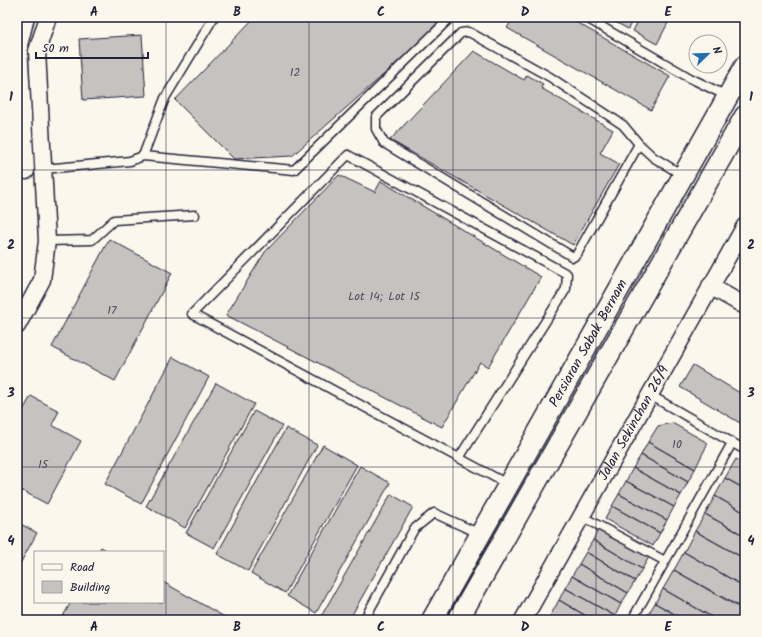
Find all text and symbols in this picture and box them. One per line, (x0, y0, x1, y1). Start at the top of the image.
text: A (90, 2, 98, 23)
text: B (233, 2, 241, 23)
text: C (377, 2, 385, 23)
text: D (521, 2, 530, 23)
text: E (664, 2, 672, 23)
scale bar (36, 34, 148, 60)
north arrow (688, 34, 728, 74)
text: 50 m (42, 39, 69, 58)
text: N (707, 44, 726, 57)
house number: 12 (290, 63, 300, 82)
text: 1 (9, 87, 13, 108)
text: 1 (749, 87, 753, 108)
text: 2 (7, 235, 15, 256)
text: 2 (747, 235, 755, 256)
street label: Persiaran Sabak Bernam (543, 275, 633, 411)
house number: Lot 14; Lot 15 (348, 287, 422, 306)
house number: 17 (107, 301, 117, 320)
street label: Jalan Sekinchan 26/9 (593, 362, 675, 485)
text: 3 (6, 383, 15, 404)
text: 3 (746, 383, 755, 404)
house number: 10 (672, 435, 682, 454)
house number: 15 (38, 455, 50, 474)
text: 4 (7, 531, 15, 552)
text: 4 (747, 531, 755, 552)
legend (34, 551, 164, 603)
text: Road (70, 558, 95, 577)
text: Building (70, 578, 110, 597)
text: A (90, 617, 98, 637)
text: B (233, 617, 241, 637)
text: C (377, 617, 385, 637)
text: D (521, 617, 530, 637)
text: E (664, 617, 672, 637)

